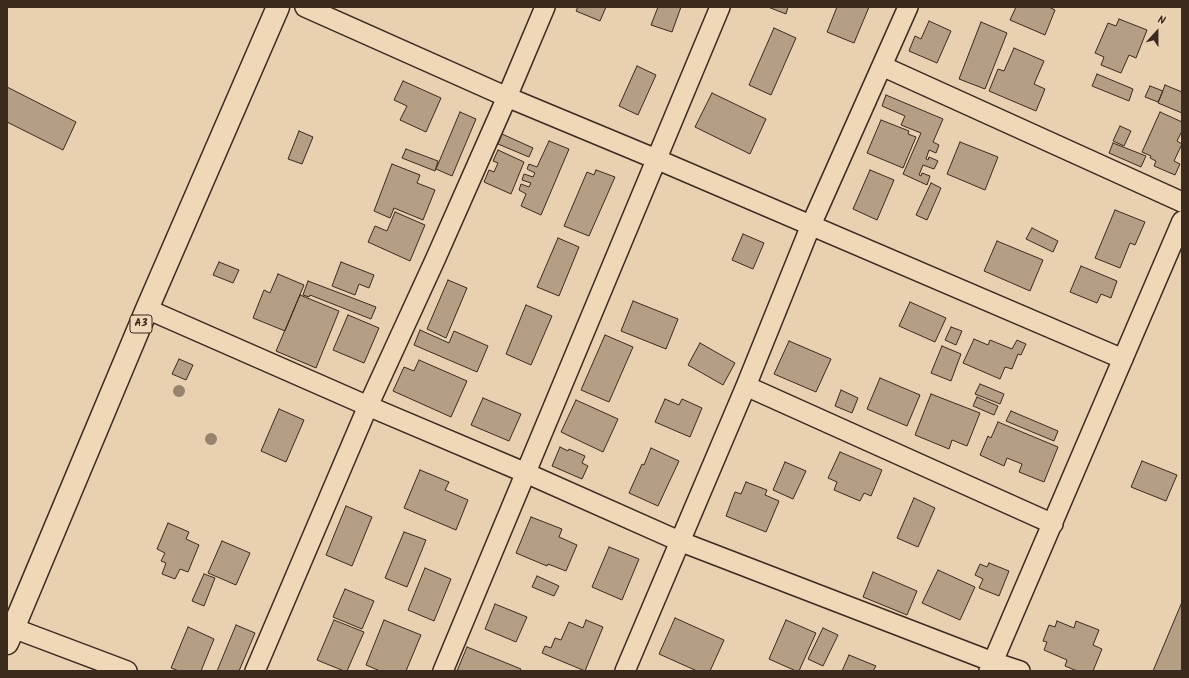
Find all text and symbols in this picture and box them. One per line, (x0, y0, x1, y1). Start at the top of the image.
text: N (1155, 11, 1168, 30)
north arrow (1137, 12, 1177, 52)
road number: A3 (130, 315, 152, 333)

